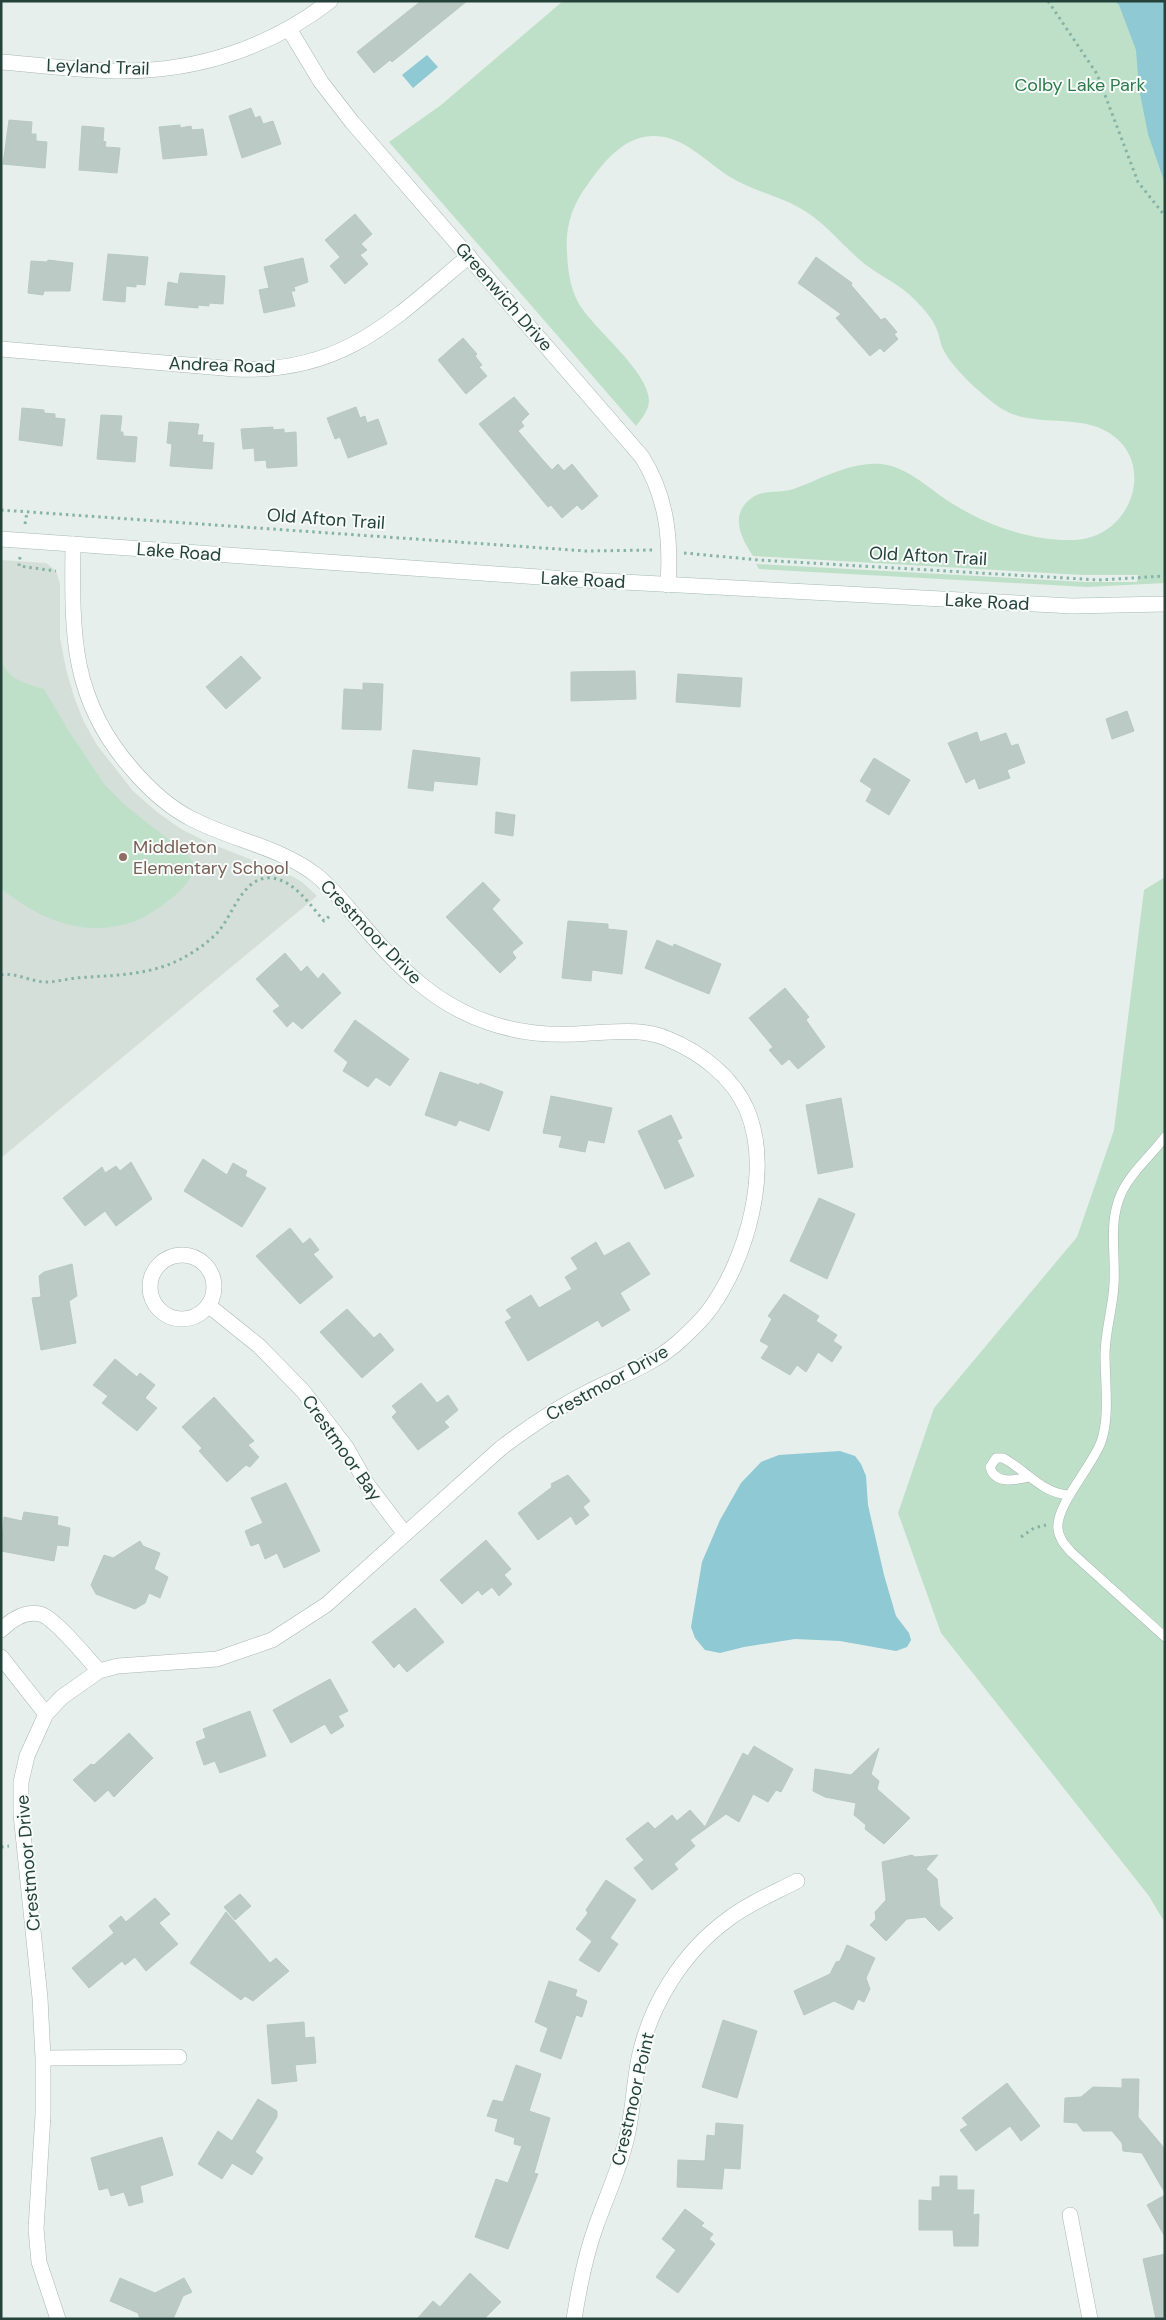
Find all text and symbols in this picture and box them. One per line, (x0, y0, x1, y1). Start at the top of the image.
street label: Leyland Trail (46, 53, 150, 81)
park label: Colby Lake Park (1014, 73, 1146, 97)
street label: Greenwich Drive (450, 237, 558, 357)
street label: Andrea Road (168, 351, 276, 379)
street label: Old Afton Trail (266, 503, 386, 535)
street label: Lake Road (136, 537, 222, 567)
street label: Old Afton Trail (868, 541, 988, 571)
street label: Lake Road (540, 566, 626, 594)
street label: Lake Road (944, 588, 1030, 616)
place label: Middleton Elementary School (133, 835, 289, 880)
marker: Middleton Elementary School (117, 851, 129, 863)
street label: Crestmoor Drive (315, 875, 427, 989)
street label: Crestmoor Drive (541, 1339, 673, 1427)
street label: Crestmoor Bay (297, 1390, 387, 1506)
street label: Crestmoor Drive (10, 1794, 46, 1932)
street label: Crestmoor Point (606, 2030, 660, 2168)

